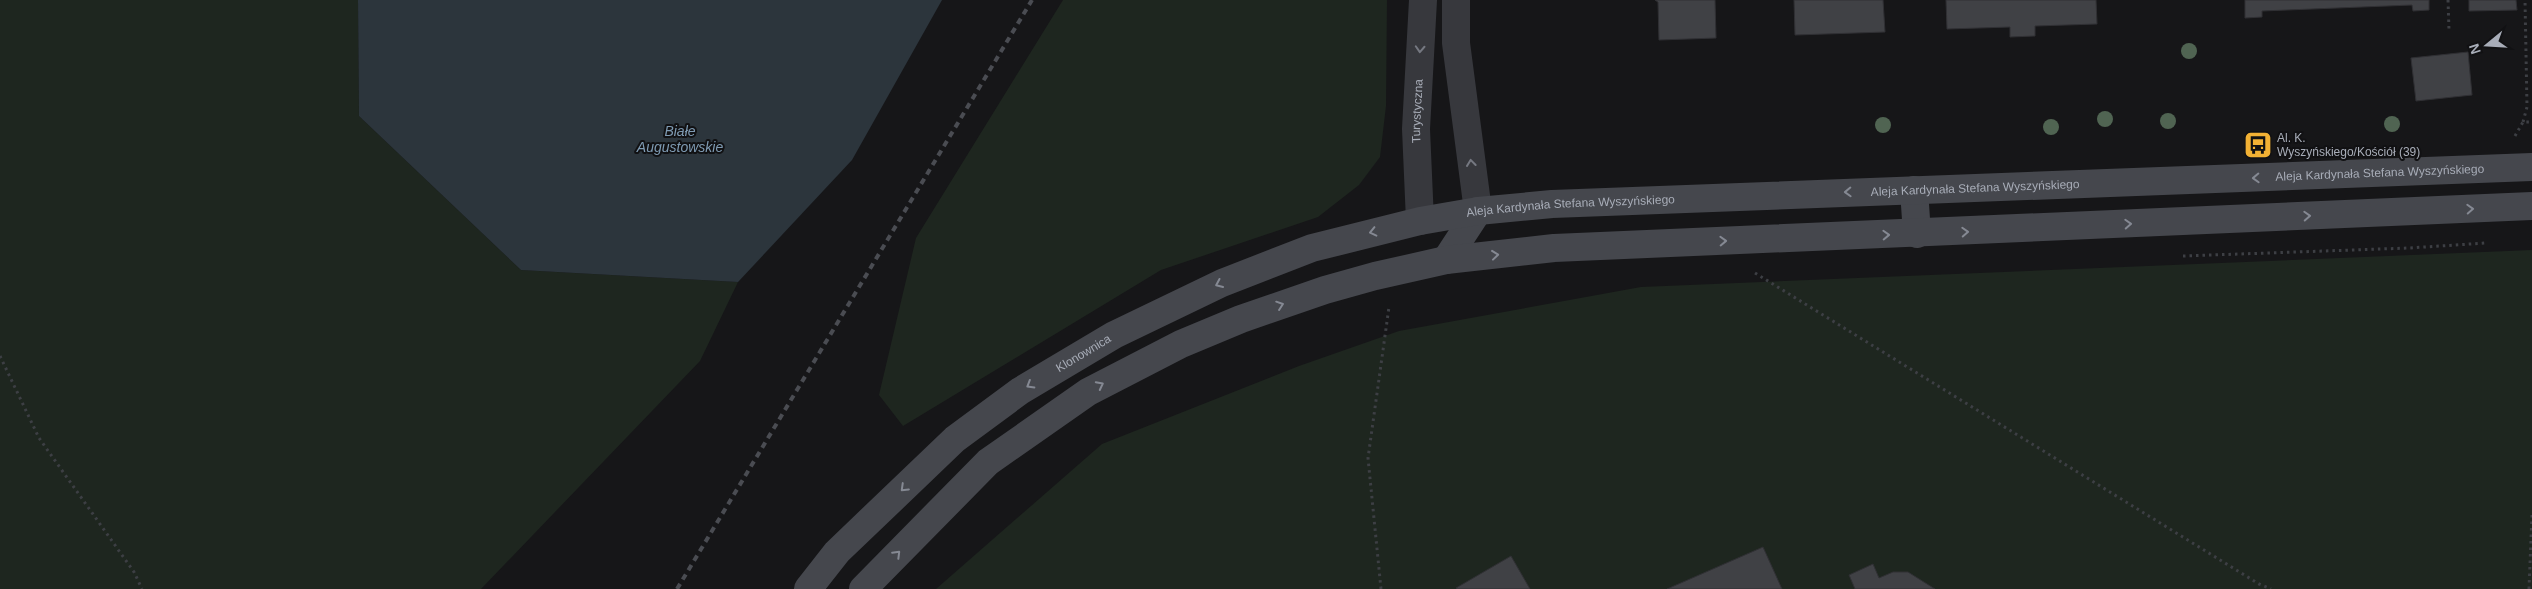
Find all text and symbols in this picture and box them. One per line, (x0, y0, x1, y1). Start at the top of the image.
north arrow (2462, 20, 2512, 70)
text: N (2465, 42, 2484, 56)
one-way arrow (1415, 45, 1426, 53)
street label: Turystyczna (1409, 78, 1426, 144)
water label: Białe Augustowskie (636, 123, 723, 155)
bus stop icon: Al. K. Wyszyńskiego/Kościół (39) (2243, 130, 2273, 160)
place label: Al. K. Wyszyńskiego/Kościół (39) (2277, 131, 2420, 159)
one-way arrow (1467, 159, 1477, 167)
street label: Aleja Kardynała Stefana Wyszyńskiego (2275, 162, 2485, 184)
one-way arrow (2252, 173, 2260, 183)
street label: Aleja Kardynała Stefana Wyszyńskiego (1870, 177, 2080, 199)
one-way arrow (1844, 187, 1852, 198)
street label: Aleja Kardynała Stefana Wyszyńskiego (1465, 192, 1675, 220)
one-way arrow (2466, 203, 2474, 214)
one-way arrow (2304, 211, 2312, 222)
one-way arrow (2124, 219, 2132, 230)
one-way arrow (1368, 226, 1377, 237)
one-way arrow (1962, 227, 1969, 237)
one-way arrow (1882, 230, 1890, 241)
one-way arrow (1719, 235, 1727, 246)
one-way arrow (1491, 250, 1499, 261)
one-way arrow (1215, 278, 1224, 289)
one-way arrow (1276, 301, 1284, 311)
street label: Klonownica (1053, 331, 1114, 375)
one-way arrow (1026, 379, 1035, 389)
one-way arrow (1095, 381, 1104, 391)
one-way arrow (901, 482, 910, 491)
one-way arrow (891, 551, 900, 560)

